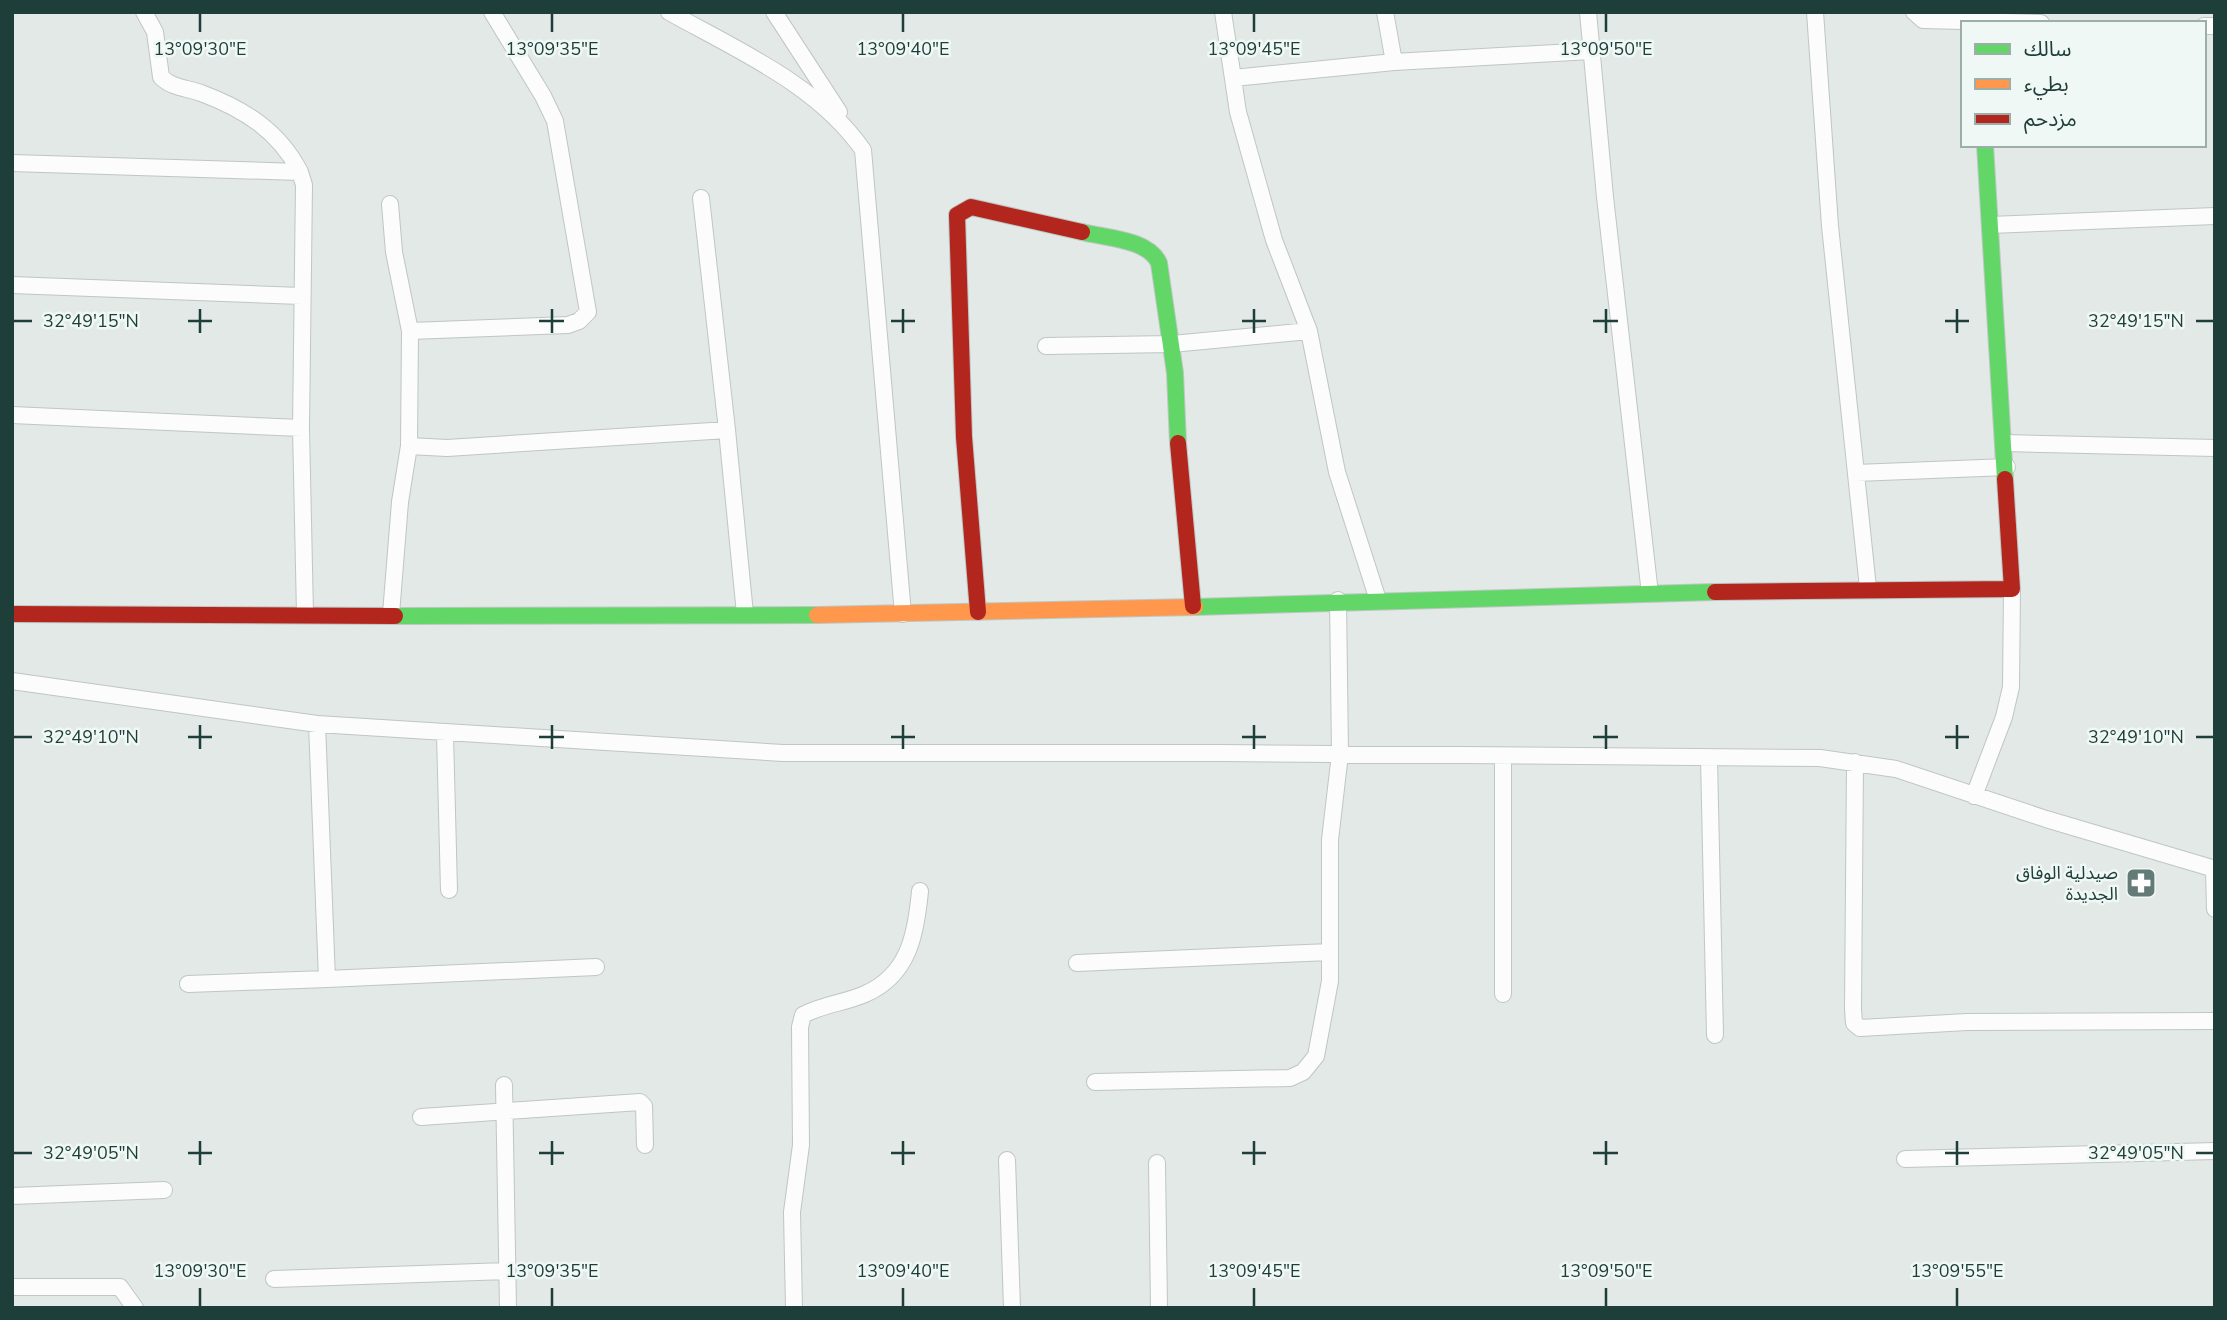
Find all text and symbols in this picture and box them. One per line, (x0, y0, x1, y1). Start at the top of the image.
legend (1961, 21, 2206, 147)
text: سالك (2024, 35, 2071, 63)
text: 13°09'30"E (154, 37, 247, 61)
text: 13°09'35"E (506, 37, 599, 61)
text: 13°09'40"E (857, 37, 950, 61)
text: 13°09'45"E (1208, 37, 1301, 61)
text: 13°09'50"E (1560, 37, 1653, 61)
text: بطيء (2024, 70, 2069, 100)
text: مزدحم (2024, 105, 2077, 134)
text: 32°49'15"N (43, 309, 139, 333)
text: 32°49'15"N (2088, 309, 2184, 333)
text: 32°49'10"N (43, 725, 139, 749)
text: 32°49'10"N (2088, 725, 2184, 749)
place label: صيدلية الوفاق الجديدة (2016, 861, 2118, 906)
pharmacy icon: صيدلية الوفاق الجديدة (2124, 866, 2158, 900)
text: 32°49'05"N (43, 1141, 139, 1165)
text: 32°49'05"N (2088, 1141, 2184, 1165)
text: 13°09'30"E (154, 1259, 247, 1283)
text: 13°09'35"E (506, 1259, 599, 1283)
text: 13°09'40"E (857, 1259, 950, 1283)
text: 13°09'45"E (1208, 1259, 1301, 1283)
text: 13°09'50"E (1560, 1259, 1653, 1283)
text: 13°09'55"E (1911, 1259, 2004, 1283)

